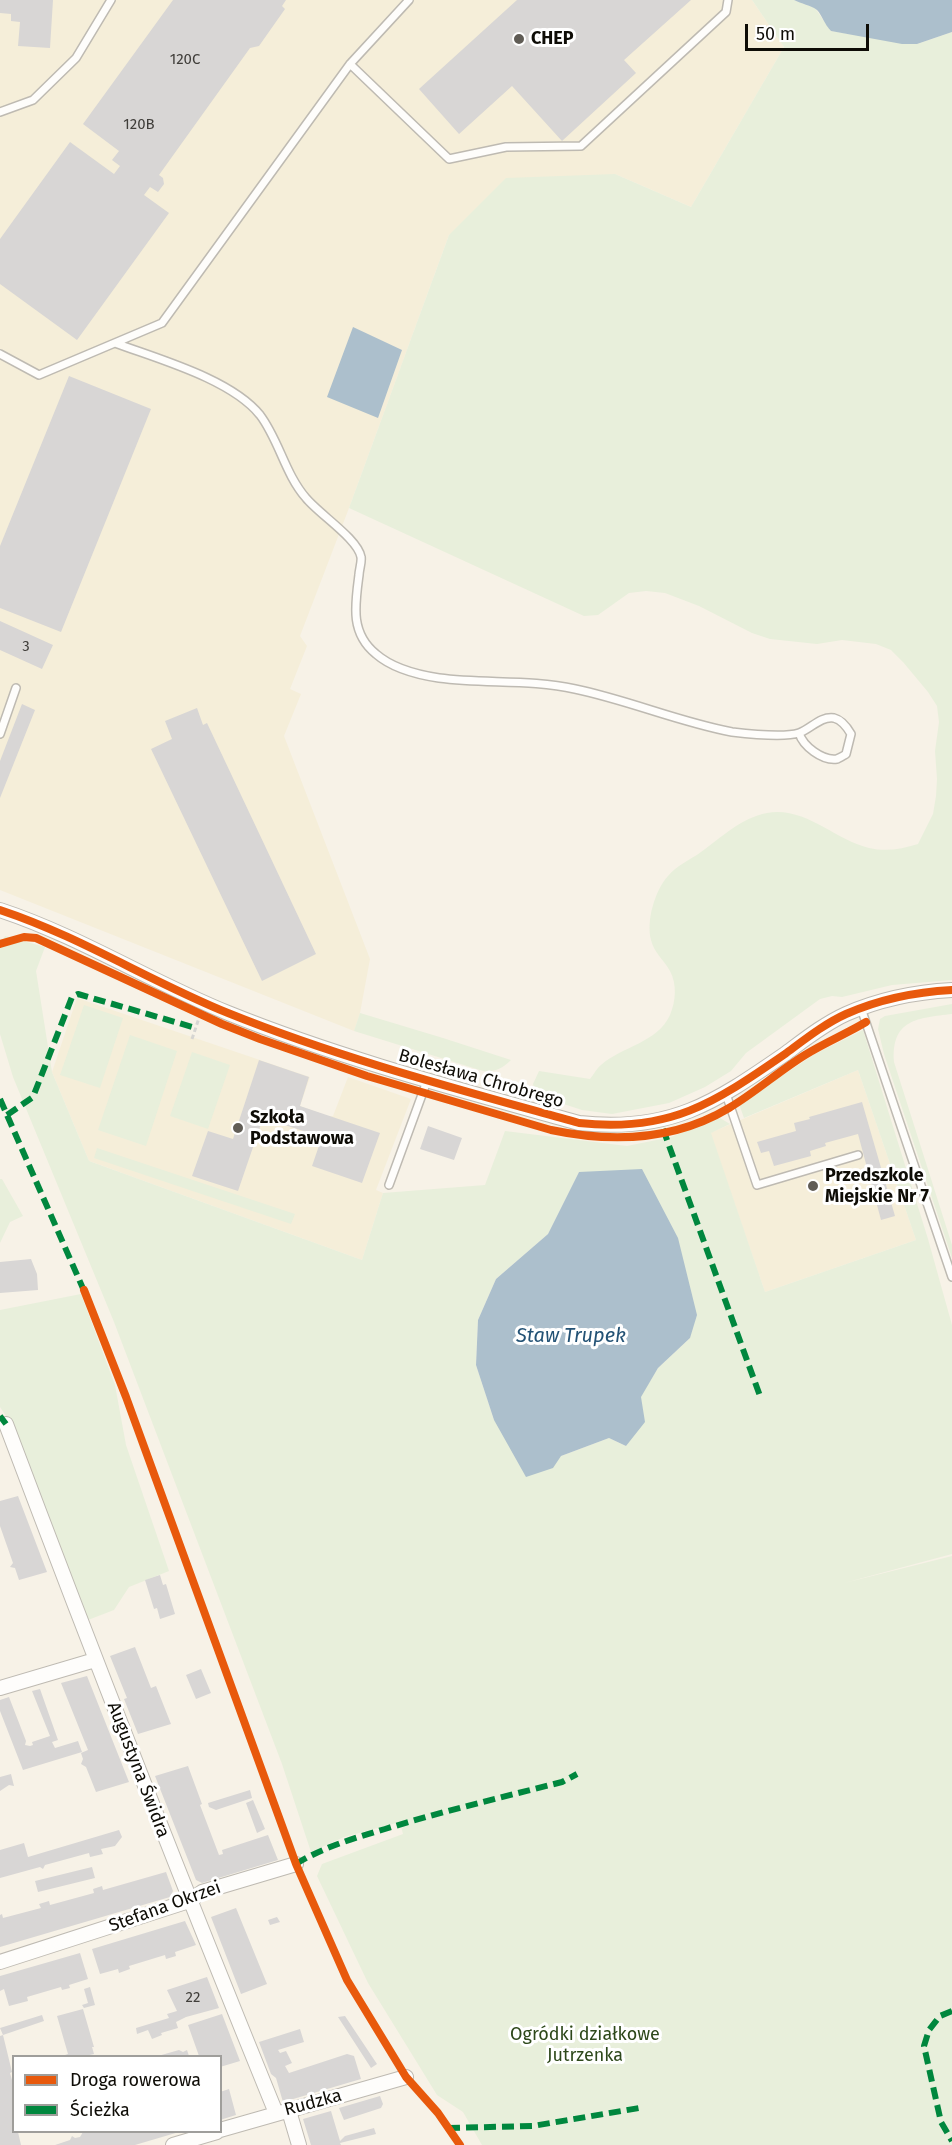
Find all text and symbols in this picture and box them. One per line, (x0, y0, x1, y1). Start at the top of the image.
scale bar (748, 12, 872, 50)
text: 50 m (756, 23, 795, 45)
place label: CHEP (531, 28, 574, 50)
marker: CHEP (512, 32, 526, 46)
house number: 120C (170, 51, 200, 69)
house number: 120B (123, 116, 155, 134)
house number: 3 (22, 638, 30, 656)
street label: Bolesława Chrobrego (396, 1045, 566, 1113)
place label: Szkoła Podstawowa (250, 1107, 354, 1150)
marker: Szkoła Podstawowa (231, 1121, 245, 1135)
place label: Przedszkole Miejskie Nr 7 (825, 1165, 929, 1208)
marker: Przedszkole Miejskie Nr 7 (806, 1179, 820, 1193)
water label: Staw Trupek (516, 1324, 626, 1348)
street label: Augustyna Świdra (102, 1699, 174, 1841)
street label: Stefana Okrzei (106, 1877, 224, 1937)
house number: 22 (186, 1989, 200, 2007)
park label: Ogródki działkowe Jutrzenka (510, 2024, 660, 2066)
legend (12, 2055, 222, 2133)
text: Droga rowerowa (70, 2069, 201, 2091)
street label: Rudzka (282, 2085, 344, 2121)
text: Ścieżka (70, 2099, 130, 2121)

